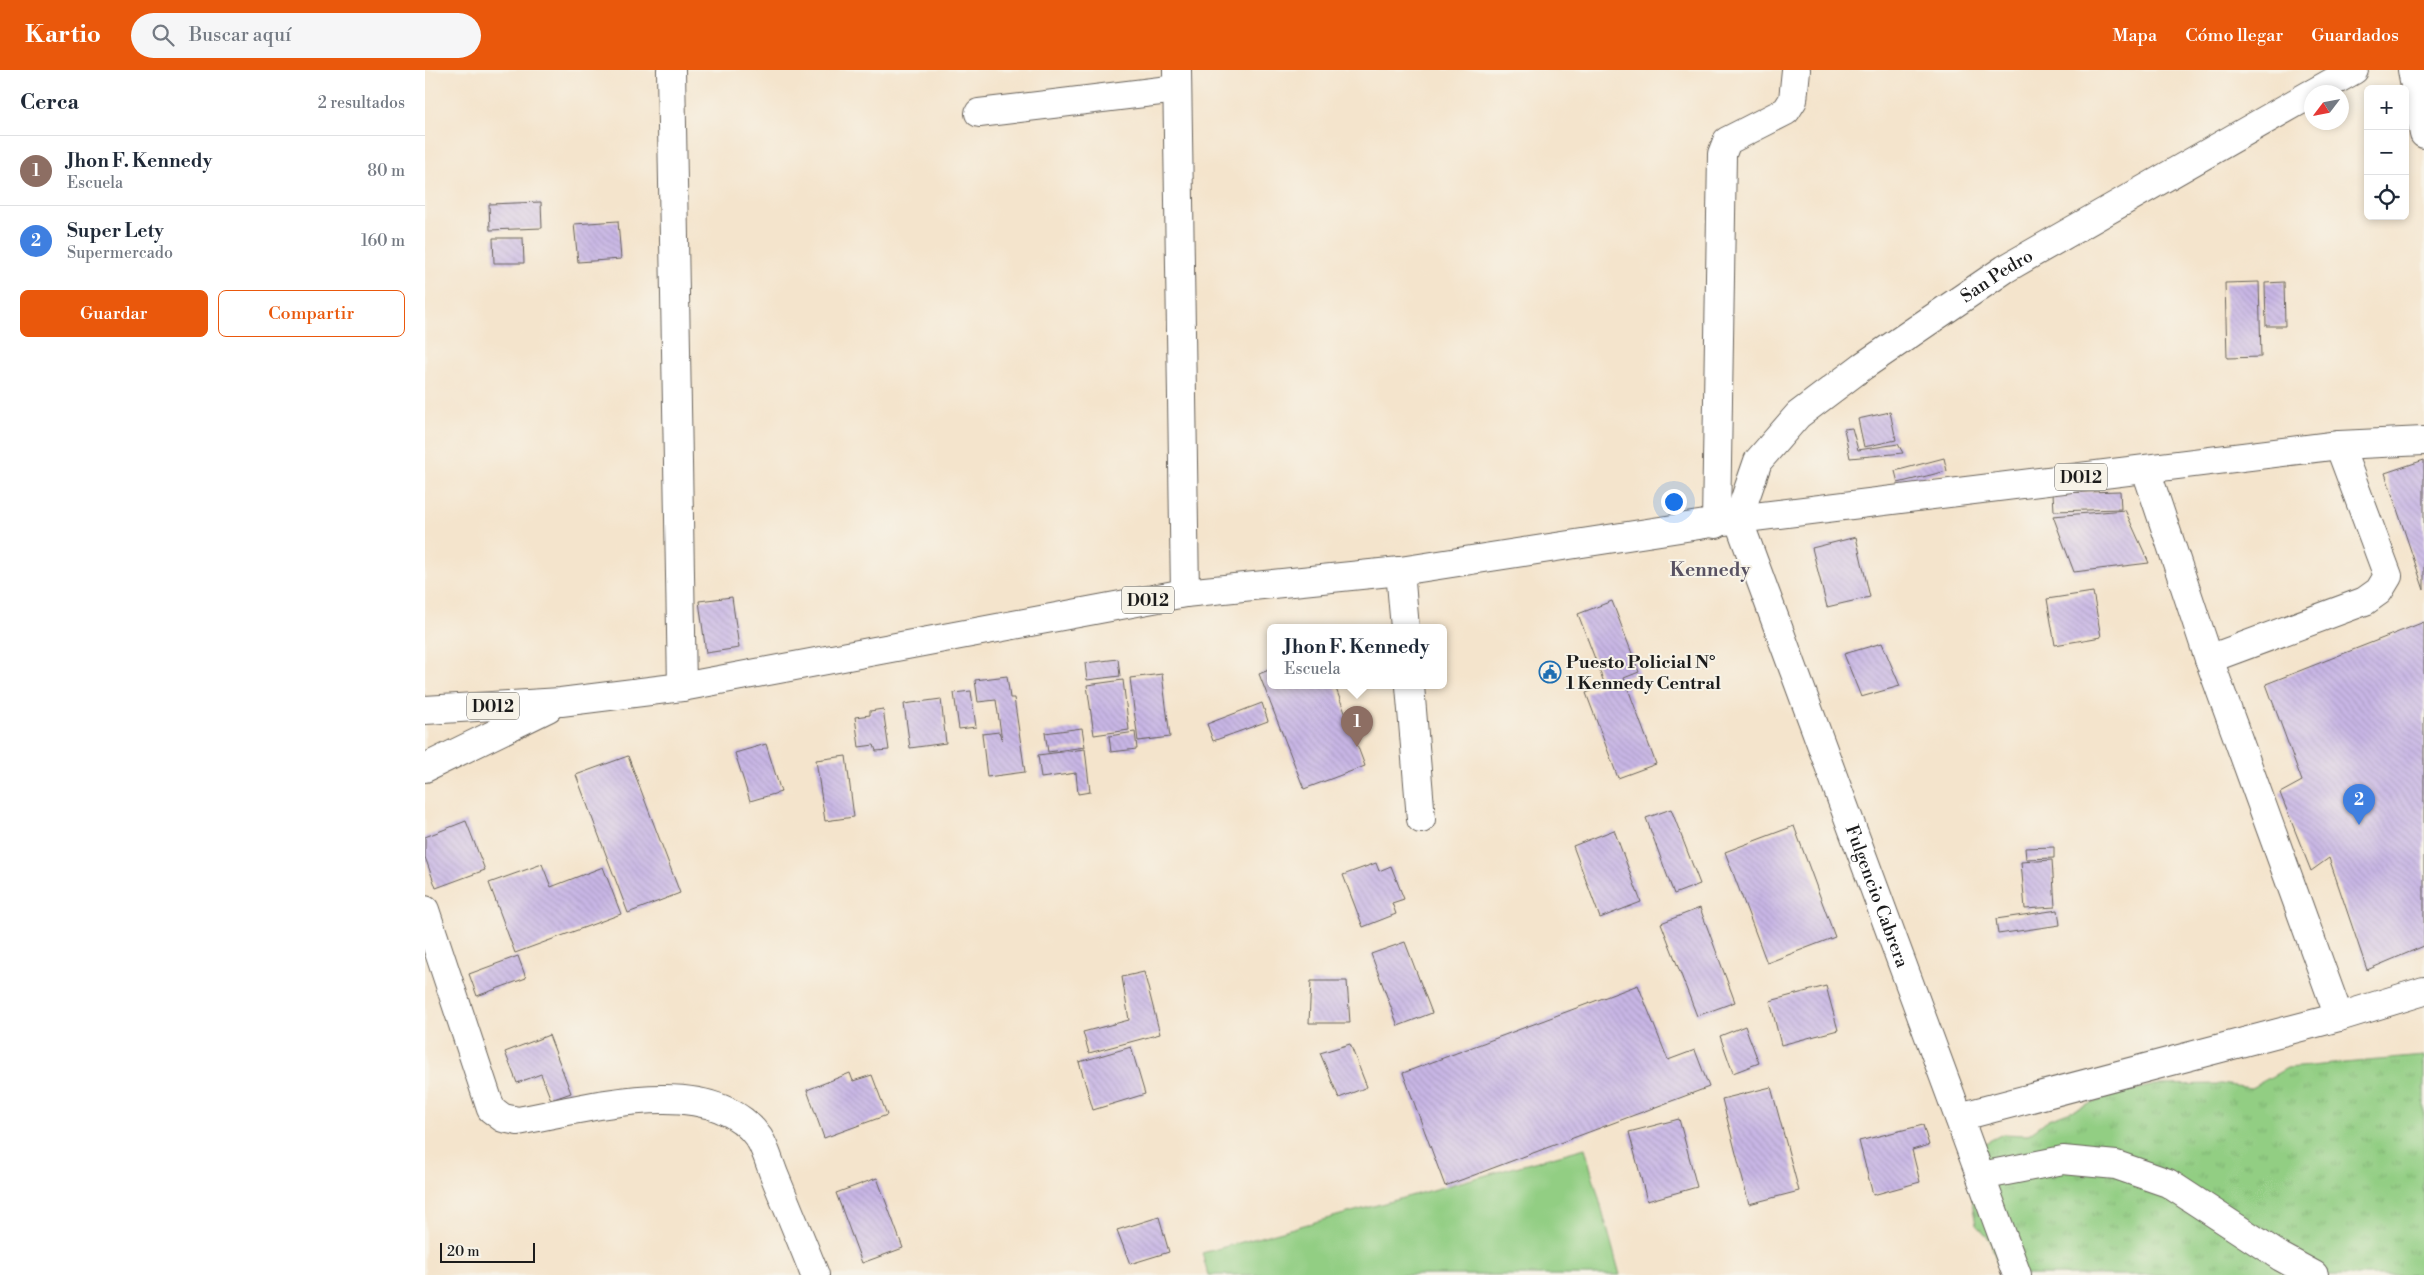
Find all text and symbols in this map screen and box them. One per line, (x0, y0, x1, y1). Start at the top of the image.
search box (131, 13, 481, 58)
text: Kartio (25, 20, 101, 50)
icon: search (149, 21, 177, 49)
text: Buscar aquí (189, 23, 291, 47)
text: Mapa (2113, 24, 2157, 47)
text: Cómo llegar (2185, 24, 2283, 47)
text: Guardados (2311, 24, 2399, 47)
north arrow (2304, 85, 2349, 130)
map controls (2364, 85, 2409, 220)
button: + (2364, 85, 2409, 130)
text: Cerca (20, 90, 79, 116)
text: 2 resultados (318, 93, 405, 113)
button: − (2364, 130, 2409, 175)
text: Jhon F. Kennedy (67, 149, 212, 173)
text: 1 (32, 161, 40, 181)
text: 80 m (367, 161, 405, 181)
text: Escuela (67, 173, 123, 193)
button: locate (2364, 175, 2409, 220)
text: Super Lety (67, 219, 164, 243)
text: 2 (31, 231, 41, 251)
text: 160 m (361, 231, 405, 251)
text: Supermercado (67, 243, 173, 263)
street label: San Pedro (1956, 244, 2037, 308)
button: Guardar (20, 290, 208, 337)
button: Compartir (218, 290, 405, 337)
road number: D012 (2055, 464, 2107, 491)
your location (1661, 489, 1687, 515)
district label: Kennedy (1670, 558, 1751, 582)
road number: D012 (1122, 586, 1174, 614)
popup (1267, 624, 1447, 689)
text: Jhon F. Kennedy (1284, 635, 1430, 659)
place label: Puesto Policial N° 1 Kennedy Central (1566, 651, 1721, 695)
text: Escuela (1284, 659, 1341, 679)
public building icon: Puesto Policial N° 1 Kennedy Central (1538, 660, 1562, 684)
road number: D012 (467, 692, 519, 720)
pin: 1 (1341, 706, 1373, 747)
pin: 2 (2343, 784, 2375, 825)
street label: Fulgencio Cabrera (1840, 822, 1914, 972)
scale bar (440, 1240, 535, 1263)
text: 20 m (447, 1243, 479, 1261)

